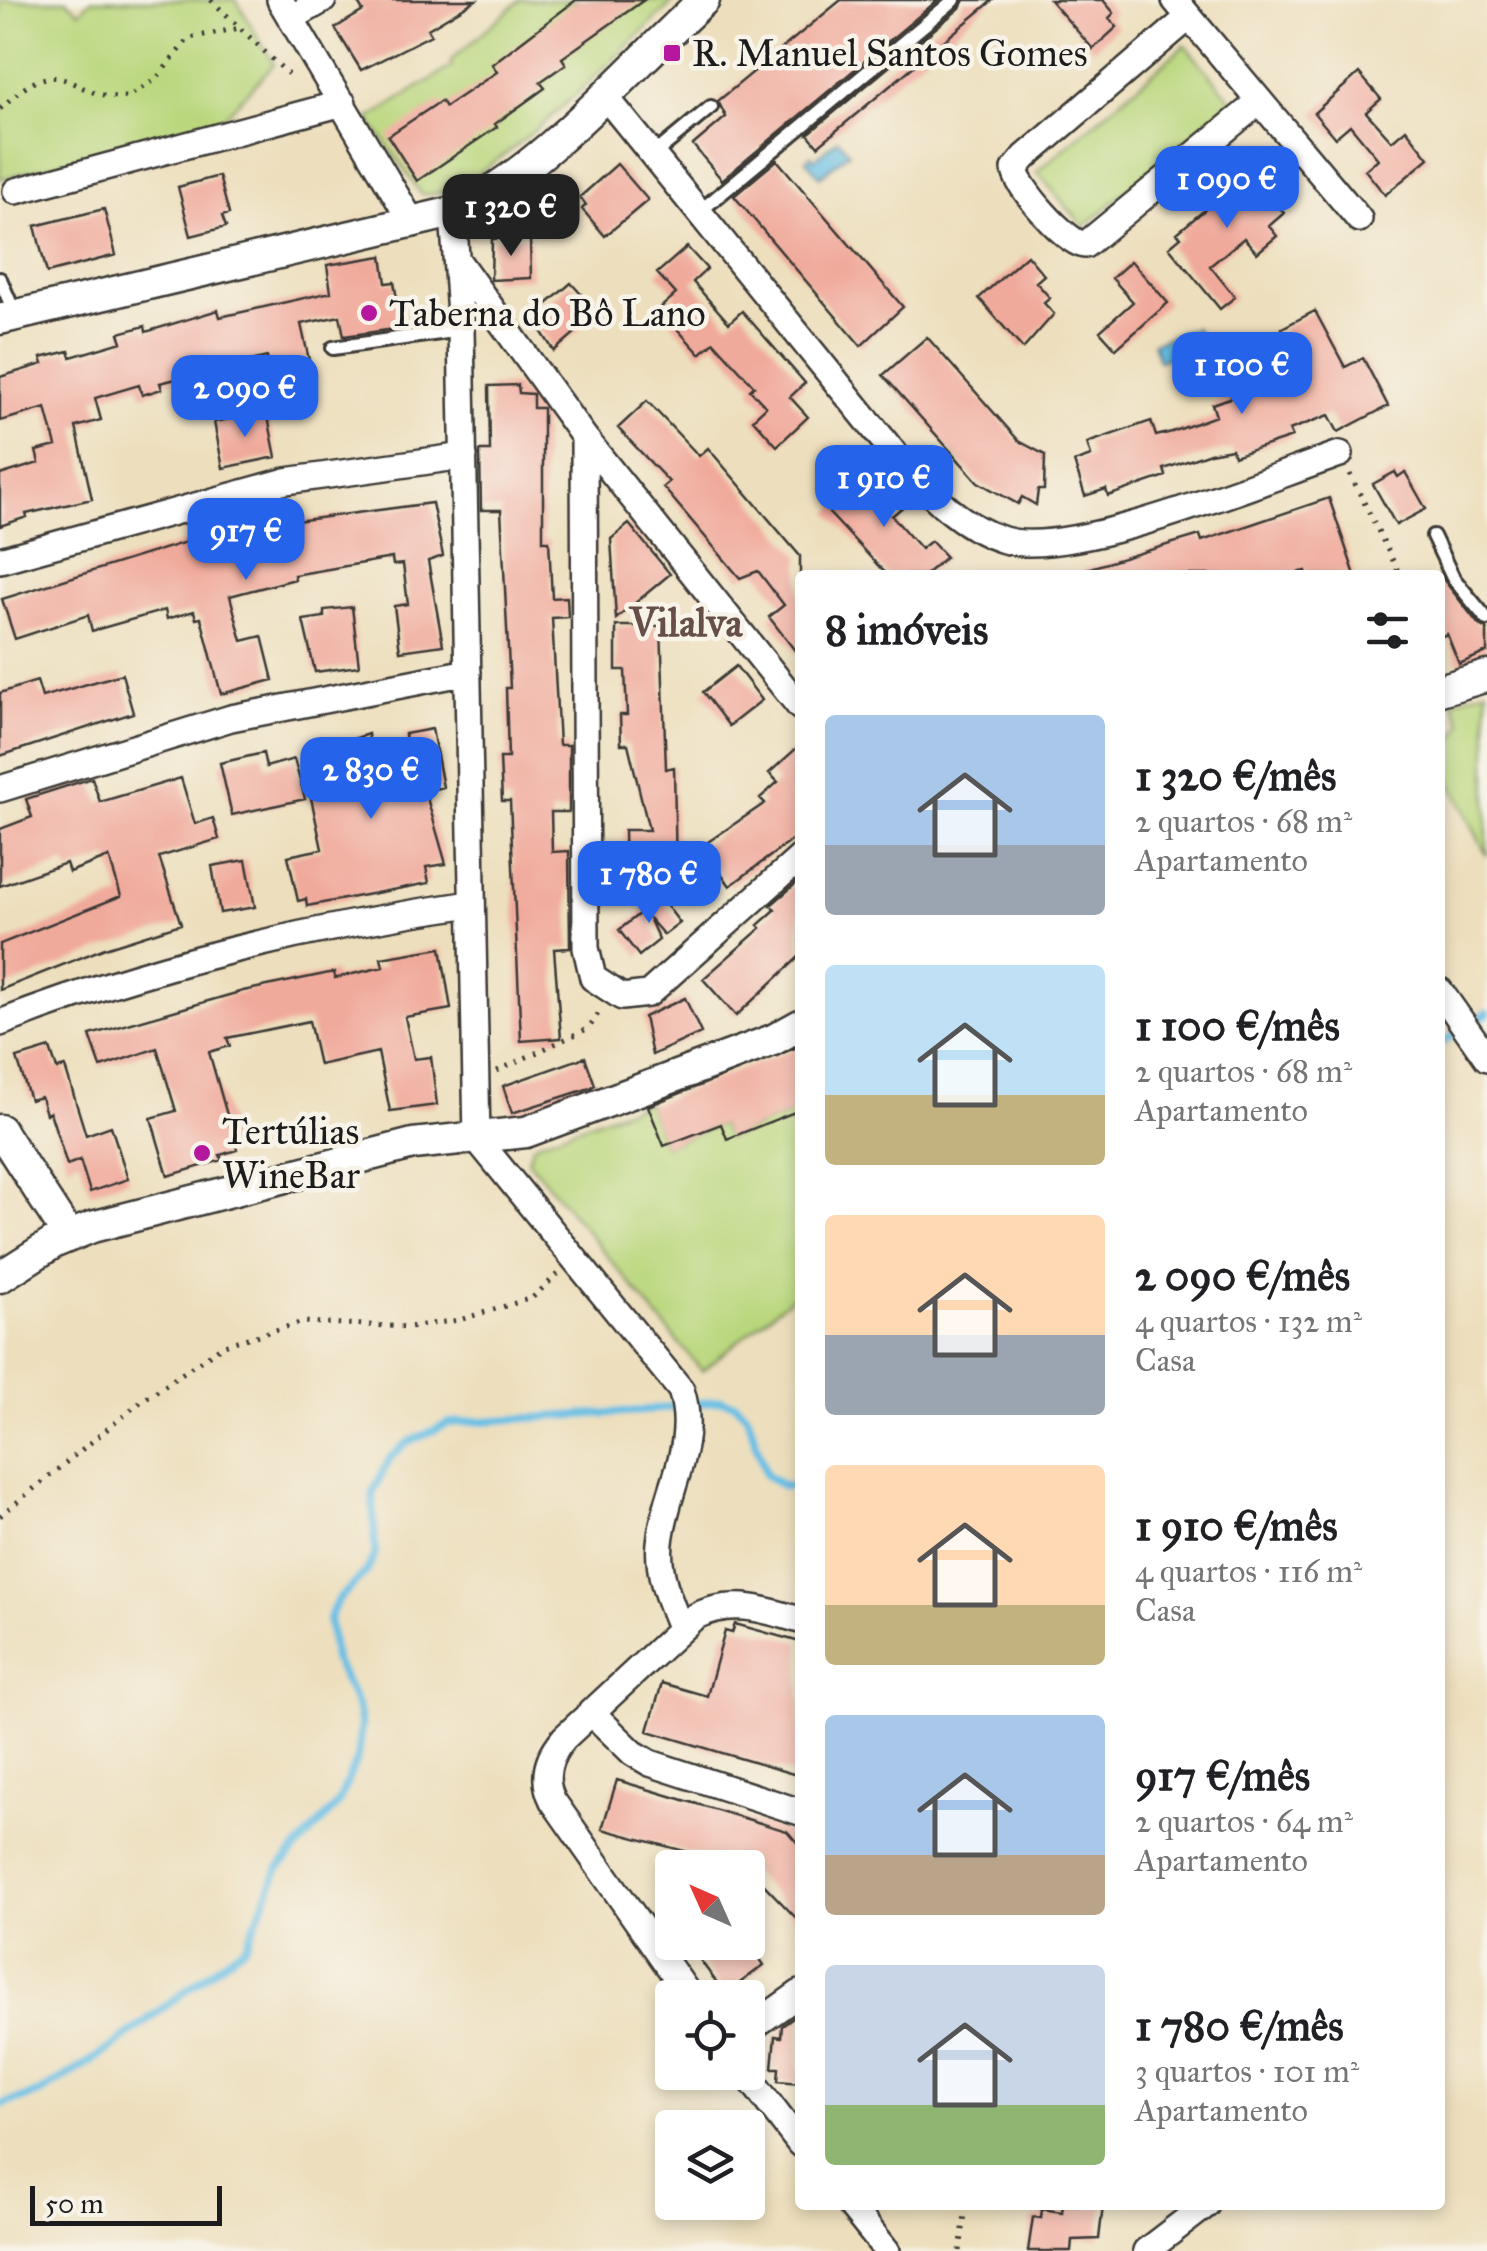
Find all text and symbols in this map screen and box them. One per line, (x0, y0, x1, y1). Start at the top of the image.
place label: R. Manuel Santos Gomes (692, 30, 1088, 76)
marker: R. Manuel Santos Gomes (661, 42, 683, 64)
pin: 1 090 € (1135, 146, 1319, 231)
text: 1 090 € (1177, 159, 1277, 198)
pin: 1 320 € (419, 174, 603, 259)
text: 1 320 € (464, 187, 558, 226)
place label: Taberna do Bô Lano (389, 290, 706, 336)
marker: Taberna do Bô Lano (358, 302, 380, 324)
pin: 1 100 € (1150, 332, 1334, 417)
text: 1 100 € (1194, 345, 1290, 384)
pin: 2 090 € (153, 355, 337, 440)
text: 2 090 € (193, 368, 297, 407)
pin: 1 910 € (792, 445, 976, 530)
text: 1 910 € (837, 458, 931, 497)
pin: 917 € (176, 498, 316, 583)
text: 917 € (210, 511, 282, 550)
district label: Vilalva (629, 598, 744, 647)
icon: filters (1360, 603, 1415, 658)
text: 8 imóveis (825, 604, 988, 656)
pin: 2 830 € (279, 737, 463, 822)
text: 2 830 € (322, 750, 420, 789)
text: 1 320 €/mês (1135, 750, 1336, 802)
icon: home (905, 755, 1025, 875)
text: 2 quartos · 68 m² (1135, 802, 1352, 841)
pin: 1 780 € (557, 841, 741, 926)
text: Apartamento (1135, 841, 1308, 880)
text: 1 780 € (600, 854, 698, 893)
text: 1 100 €/mês (1135, 1000, 1340, 1052)
icon: home (905, 1005, 1025, 1125)
text: 2 quartos · 68 m² (1135, 1052, 1352, 1091)
text: Apartamento (1135, 1091, 1308, 1130)
place label: Tertúlias WineBar (222, 1108, 361, 1198)
marker: Tertúlias WineBar (191, 1142, 213, 1164)
text: 2 090 €/mês (1135, 1250, 1350, 1302)
icon: home (905, 1255, 1025, 1375)
text: 4 quartos · 132 m² (1135, 1302, 1362, 1341)
text: Casa (1135, 1341, 1196, 1380)
text: 1 910 €/mês (1135, 1500, 1338, 1552)
icon: home (905, 1505, 1025, 1625)
text: 4 quartos · 116 m² (1135, 1552, 1362, 1591)
text: Casa (1135, 1591, 1196, 1630)
text: 917 €/mês (1135, 1750, 1310, 1802)
icon: home (905, 1755, 1025, 1875)
text: 2 quartos · 64 m² (1135, 1802, 1353, 1841)
text: Apartamento (1135, 1841, 1308, 1880)
north arrow (655, 1850, 765, 1960)
map controls (655, 1850, 765, 2220)
button: locate (655, 1980, 765, 2090)
text: 1 780 €/mês (1135, 2000, 1344, 2052)
icon: home (905, 2005, 1025, 2125)
text: 3 quartos · 101 m² (1135, 2052, 1359, 2091)
text: Apartamento (1135, 2091, 1308, 2130)
button: layers (655, 2110, 765, 2220)
scale bar (30, 2181, 222, 2226)
text: 50 m (45, 2186, 104, 2221)

